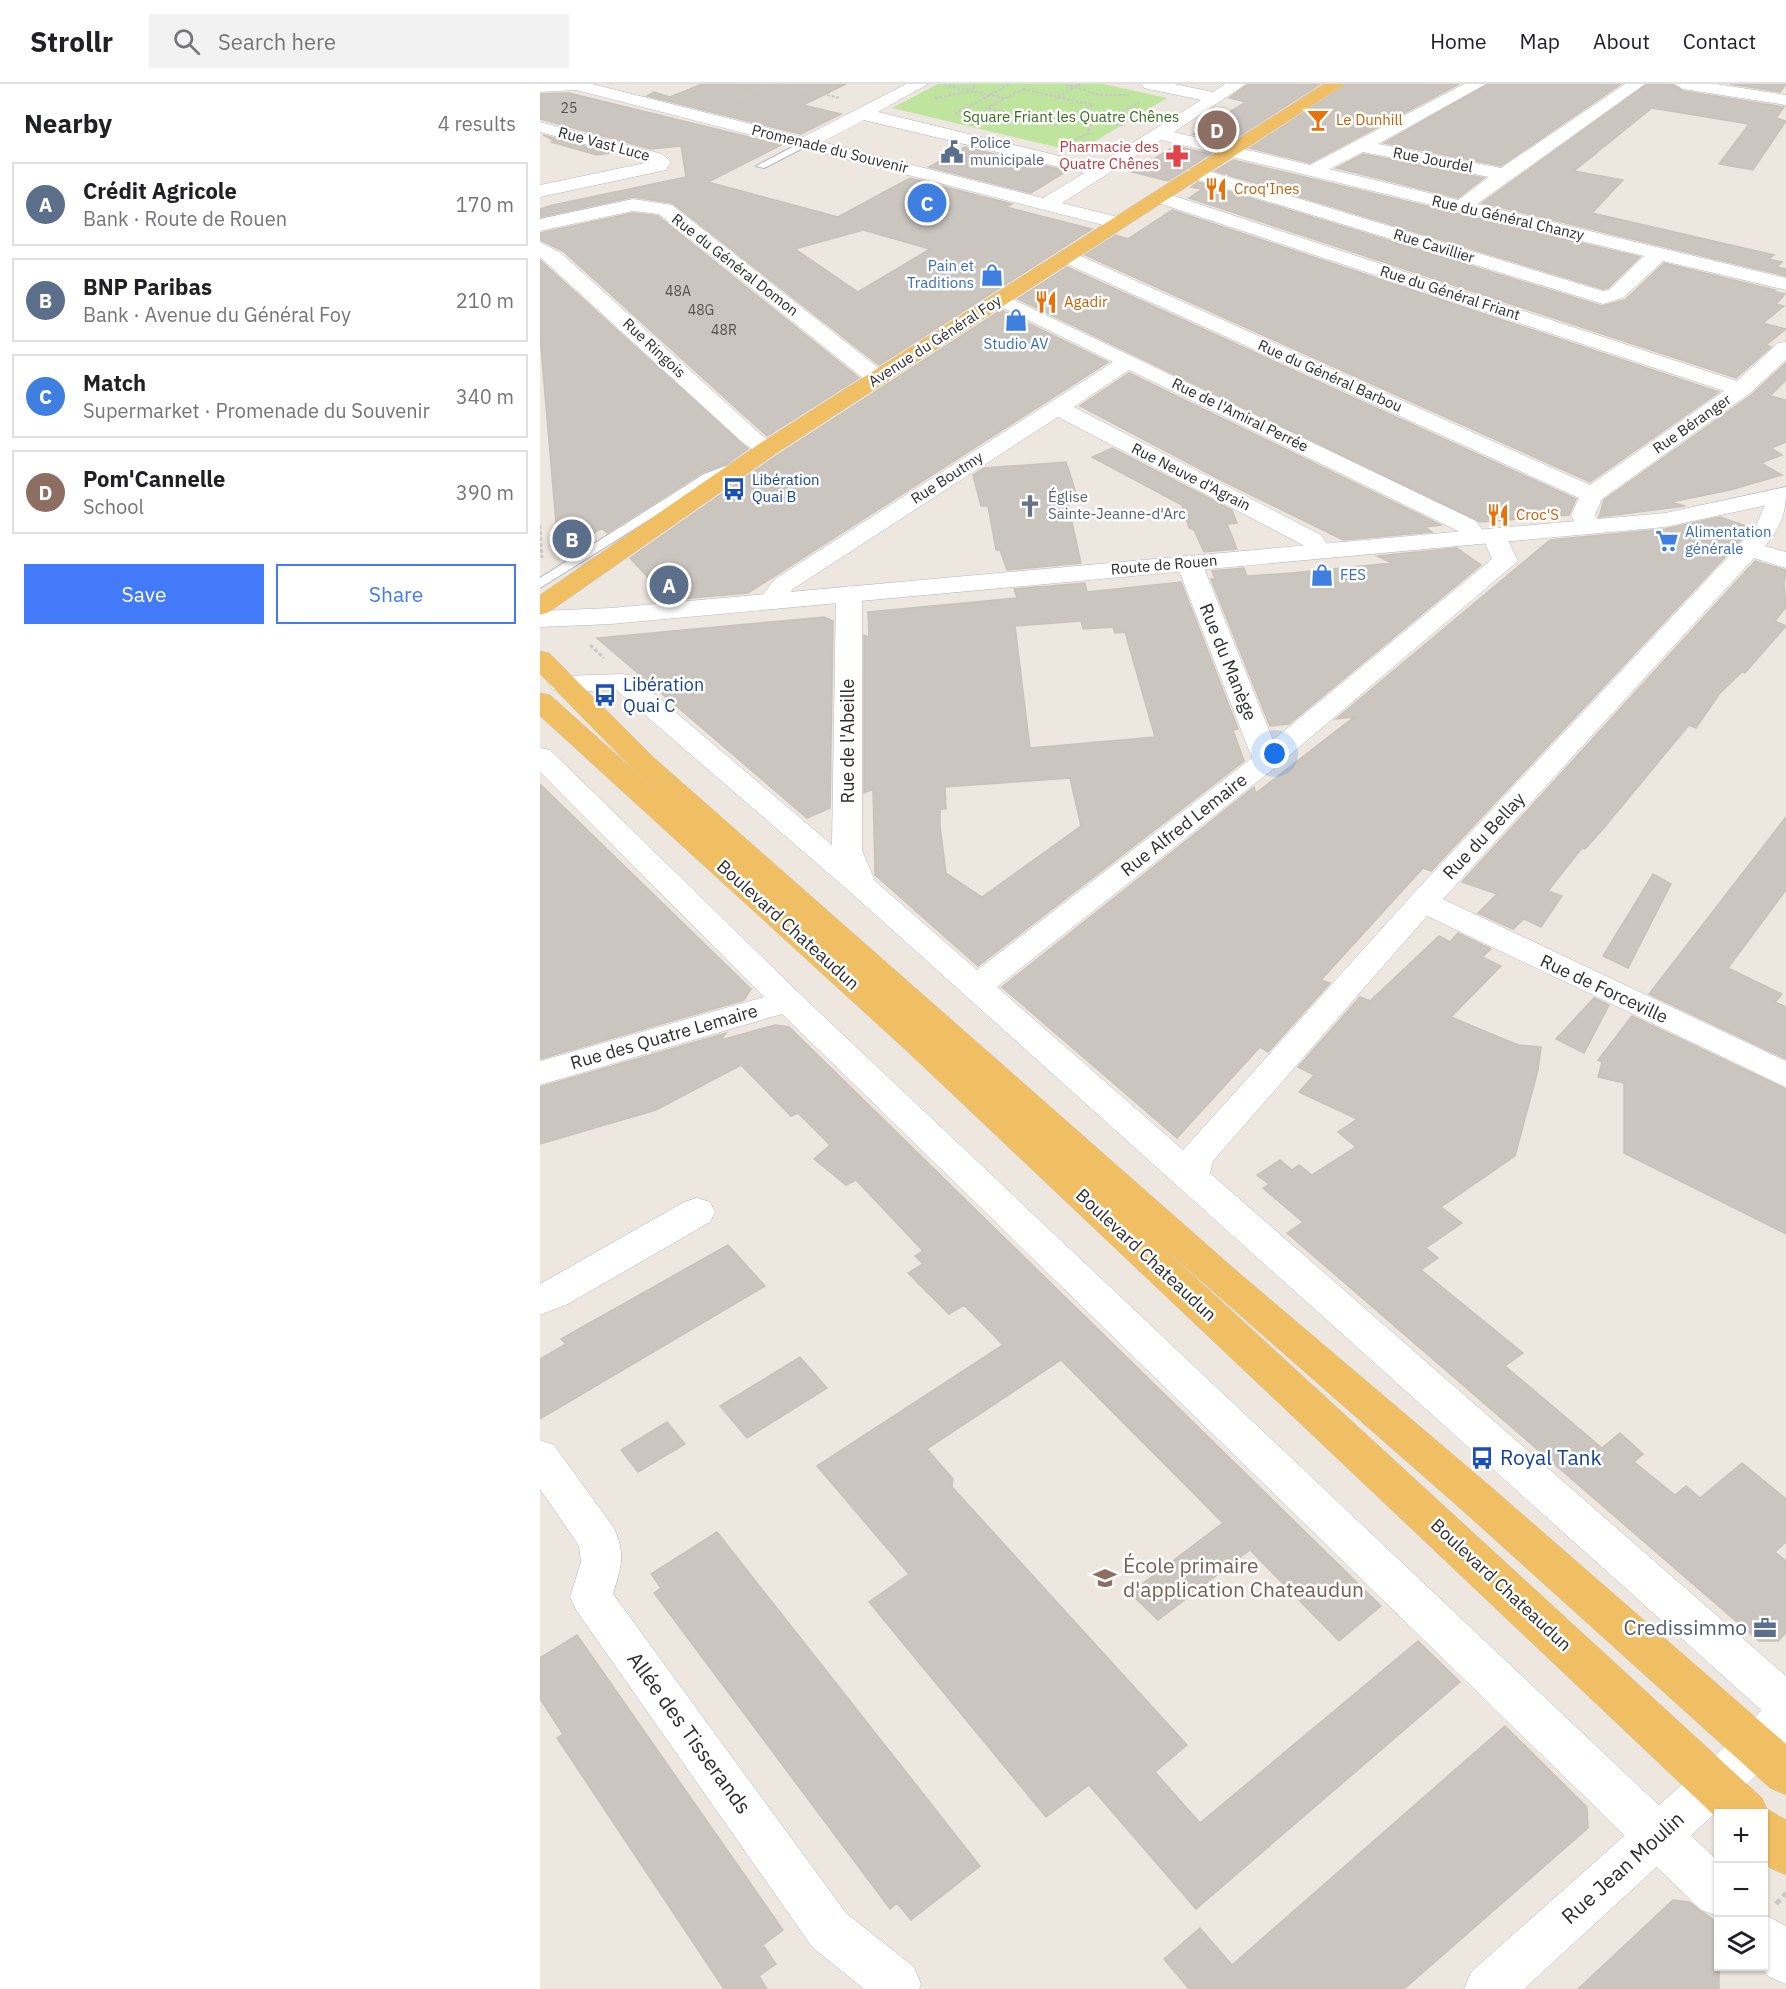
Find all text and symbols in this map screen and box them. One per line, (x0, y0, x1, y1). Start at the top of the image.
search box (149, 14, 569, 68)
text: Strollr (30, 23, 113, 60)
icon: search (170, 25, 203, 58)
text: Search here (218, 27, 336, 56)
text: Home (1430, 27, 1487, 55)
text: Map (1520, 27, 1560, 55)
text: About (1593, 27, 1650, 55)
text: Contact (1683, 27, 1756, 55)
house number: 25 (561, 99, 577, 117)
text: Nearby (24, 106, 112, 140)
park label: Square Friant les Quatre Chênes (963, 107, 1179, 126)
bar icon: Le Dunhill (1305, 107, 1331, 133)
pin: D (1198, 108, 1236, 152)
text: 4 results (438, 110, 516, 137)
place label: Le Dunhill (1336, 110, 1403, 129)
street label: Promenade du Souvenir (750, 120, 911, 177)
street label: Rue Vast Luce (556, 122, 652, 165)
place label: Police municipale (970, 133, 1044, 169)
place label: Pharmacie des Quatre Chênes (1059, 137, 1159, 173)
public building icon: Police municipale (939, 139, 965, 165)
street label: Rue Jourdel (1392, 142, 1475, 177)
pharmacy icon: Pharmacie des Quatre Chênes (1164, 143, 1190, 169)
text: Crédit Agricole (83, 176, 237, 205)
restaurant icon: Croq'Ines (1203, 176, 1229, 202)
place label: Croq'Ines (1234, 179, 1300, 198)
pin: C (908, 180, 946, 226)
text: A (39, 191, 52, 218)
text: 170 m (456, 191, 514, 218)
street label: Rue du Général Chanzy (1430, 191, 1587, 244)
text: Bank · Route de Rouen (83, 205, 287, 232)
street label: Rue du Général Domon (668, 209, 802, 320)
street label: Rue Cavillier (1391, 224, 1477, 267)
place label: Pain et Traditions (907, 256, 974, 292)
street label: Rue du Général Friant (1378, 261, 1523, 324)
shop icon: Pain et Traditions (979, 262, 1005, 288)
text: BNP Paribas (83, 272, 212, 301)
house number: 48A (665, 282, 691, 300)
text: B (39, 287, 52, 314)
text: 210 m (456, 287, 514, 314)
restaurant icon: Agadir (1033, 289, 1059, 315)
street label: Avenue du Général Foy (865, 290, 1005, 391)
place label: Agadir (1064, 292, 1108, 311)
text: Bank · Avenue du Général Foy (83, 301, 351, 328)
house number: 48G (688, 301, 714, 319)
shop icon: Studio AV (1003, 307, 1029, 333)
street label: Rue Ringois (619, 314, 690, 382)
house number: 48R (711, 321, 737, 339)
place label: Studio AV (983, 334, 1049, 353)
street label: Rue du Général Barbou (1255, 335, 1405, 416)
text: Match (83, 368, 146, 397)
street label: Rue de l'Amiral Perrée (1169, 373, 1311, 456)
text: C (39, 383, 52, 410)
text: 340 m (456, 383, 514, 410)
street label: Rue Béranger (1649, 389, 1735, 458)
text: Supermarket · Promenade du Souvenir (83, 397, 430, 424)
street label: Rue Neuve d'Agrain (1128, 438, 1254, 515)
street label: Rue Boutmy (907, 447, 987, 508)
text: Pom'Cannelle (83, 464, 225, 493)
place label: Libération Quai B (752, 470, 820, 506)
bus stop icon: Libération Quai B (721, 476, 747, 502)
text: D (39, 479, 52, 506)
text: 390 m (456, 479, 514, 506)
place label: Église Sainte-Jeanne-d'Arc (1048, 487, 1186, 523)
text: School (83, 493, 144, 520)
church icon: Église Sainte-Jeanne-d'Arc (1017, 493, 1043, 519)
restaurant icon: Croc'S (1485, 502, 1511, 528)
place label: Croc'S (1516, 505, 1559, 524)
pin: B (552, 516, 591, 562)
place label: Alimentation générale (1685, 522, 1772, 558)
supermarket icon: Alimentation générale (1654, 528, 1680, 554)
street label: Route de Rouen (1110, 550, 1218, 579)
pin: A (650, 562, 688, 608)
shop icon: FES (1309, 562, 1335, 588)
button: Save (24, 564, 264, 624)
button: Share (276, 564, 516, 624)
place label: FES (1340, 565, 1366, 584)
street label: Rue du Manège (1194, 600, 1262, 724)
place label: Libération Quai C (623, 673, 704, 717)
street label: Rue de l'Abeille (836, 679, 859, 803)
bus stop icon: Libération Quai C (592, 682, 618, 708)
your location (1260, 739, 1289, 768)
street label: Rue Alfred Lemaire (1116, 768, 1252, 881)
street label: Rue du Bellay (1437, 787, 1530, 884)
street label: Boulevard Chateaudun (712, 855, 864, 995)
street label: Rue de Forceville (1537, 949, 1672, 1028)
street label: Rue des Quatre Lemaire (568, 999, 760, 1074)
street label: Boulevard Chateaudun (1071, 1183, 1221, 1326)
place label: Royal Tank (1500, 1443, 1602, 1471)
bus stop icon: Royal Tank (1469, 1445, 1495, 1471)
street label: Boulevard Chateaudun (1426, 1513, 1576, 1656)
place label: École primaire d'application Chateaudun (1123, 1551, 1364, 1603)
school or university icon: École primaire d'application Chateaudun (1092, 1565, 1118, 1591)
place label: Credissimmo (1623, 1613, 1747, 1641)
office icon: Credissimmo (1752, 1615, 1778, 1641)
street label: Allée des Tisserands (621, 1646, 758, 1819)
street label: Rue Jean Moulin (1555, 1805, 1690, 1930)
map controls (1714, 1809, 1768, 1971)
button: + (1714, 1809, 1768, 1863)
button: − (1714, 1863, 1768, 1917)
button: layers (1714, 1917, 1768, 1971)

